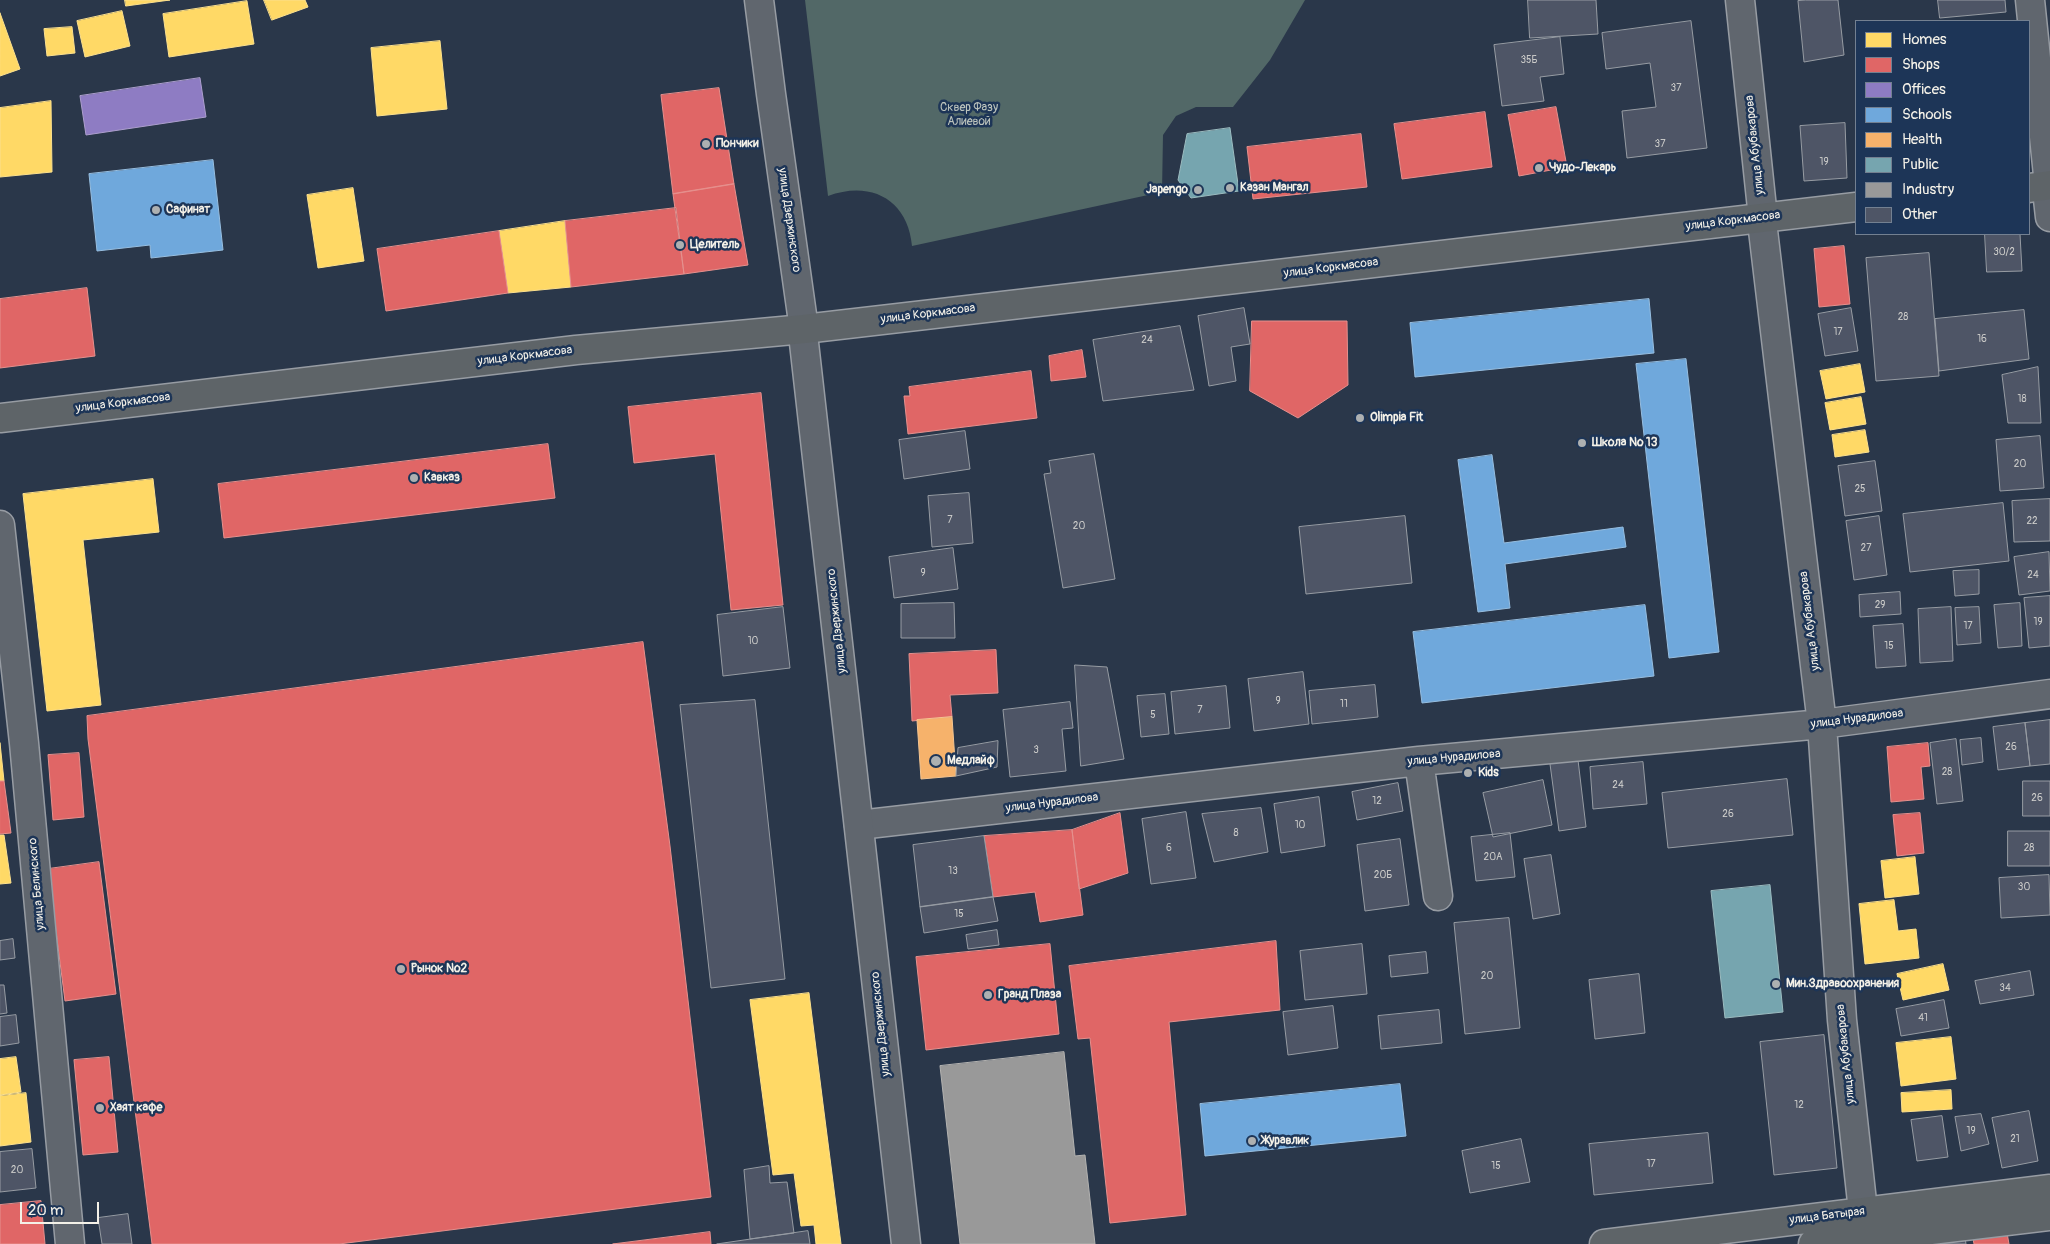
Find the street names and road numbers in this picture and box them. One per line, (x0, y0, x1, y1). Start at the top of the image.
street label: улица Абубакарова (1743, 94, 1767, 196)
street label: улица Дзержинского (775, 167, 803, 273)
street label: улица Коркмасова (1685, 208, 1781, 234)
street label: улица Коркмасова (1283, 255, 1379, 281)
street label: улица Коркмасова (880, 301, 976, 327)
street label: улица Коркмасова (477, 343, 573, 369)
street label: улица Коркмасова (75, 390, 171, 416)
street label: улица Дзержинского (824, 568, 850, 674)
street label: улица Абубакарова (1797, 570, 1823, 672)
street label: улица Нурадилова (1810, 706, 1904, 732)
street label: улица Нурадилова (1407, 747, 1501, 769)
street label: улица Нурадилова (1005, 790, 1099, 816)
street label: улица Белинского (26, 837, 48, 931)
street label: улица Дзержинского (868, 971, 894, 1077)
street label: улица Абубакарова (1834, 1003, 1858, 1105)
street label: улица Батырая (1788, 1204, 1866, 1228)

